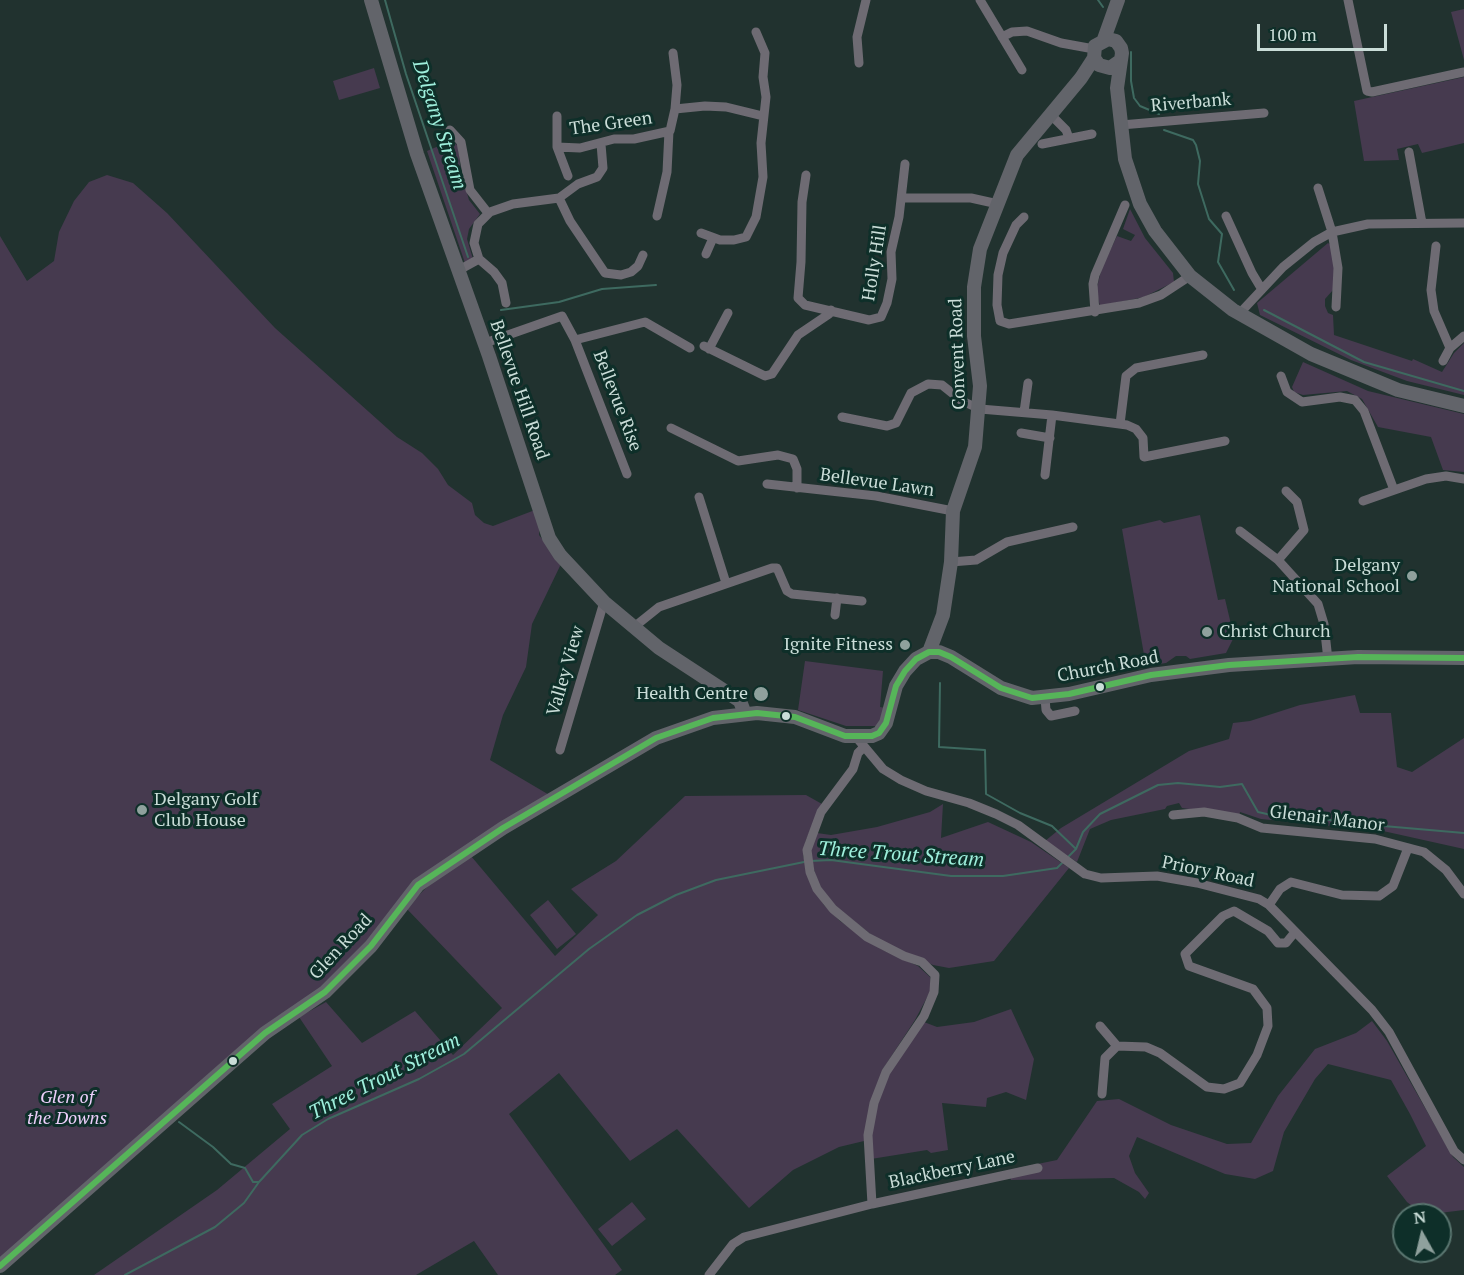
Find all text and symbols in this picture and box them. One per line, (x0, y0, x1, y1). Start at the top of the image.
scale bar (1260, 12, 1390, 50)
text: 100 m (1268, 22, 1317, 46)
water label: Delgany Stream (407, 57, 471, 193)
street label: Riverbank (1150, 89, 1232, 117)
street label: The Green (568, 108, 654, 140)
street label: Holly Hill (858, 223, 892, 303)
street label: Convent Road (945, 298, 971, 410)
street label: Bellevue Hill Road (485, 317, 553, 463)
street label: Bellevue Rise (588, 348, 646, 454)
street label: Bellevue Lawn (818, 464, 936, 502)
place label: Delgany National School (1272, 555, 1400, 598)
marker: Delgany National School (1405, 569, 1419, 583)
place label: Christ Church (1219, 621, 1331, 643)
street label: Valley View (543, 623, 589, 719)
marker: Christ Church (1200, 625, 1214, 639)
place label: Ignite Fitness (784, 634, 893, 656)
marker: Ignite Fitness (898, 638, 912, 652)
street label: Church Road (1055, 647, 1161, 687)
unlabelled marker (1094, 681, 1106, 693)
place label: Health Centre (636, 683, 748, 705)
marker: Health Centre (752, 685, 770, 703)
unlabelled marker (780, 710, 792, 722)
place label: Delgany Golf Club House (154, 789, 258, 832)
street label: Glenair Manor (1268, 801, 1386, 837)
marker: Delgany Golf Club House (135, 803, 149, 817)
water label: Three Trout Stream (817, 837, 985, 873)
street label: Priory Road (1160, 852, 1256, 892)
street label: Glen Road (305, 910, 377, 984)
water label: Three Trout Stream (305, 1028, 465, 1126)
unlabelled marker (227, 1055, 239, 1067)
park label: Glen of the Downs (27, 1087, 107, 1130)
street label: Blackberry Lane (887, 1146, 1017, 1194)
north arrow (1392, 1203, 1452, 1263)
text: N (1412, 1205, 1427, 1229)

